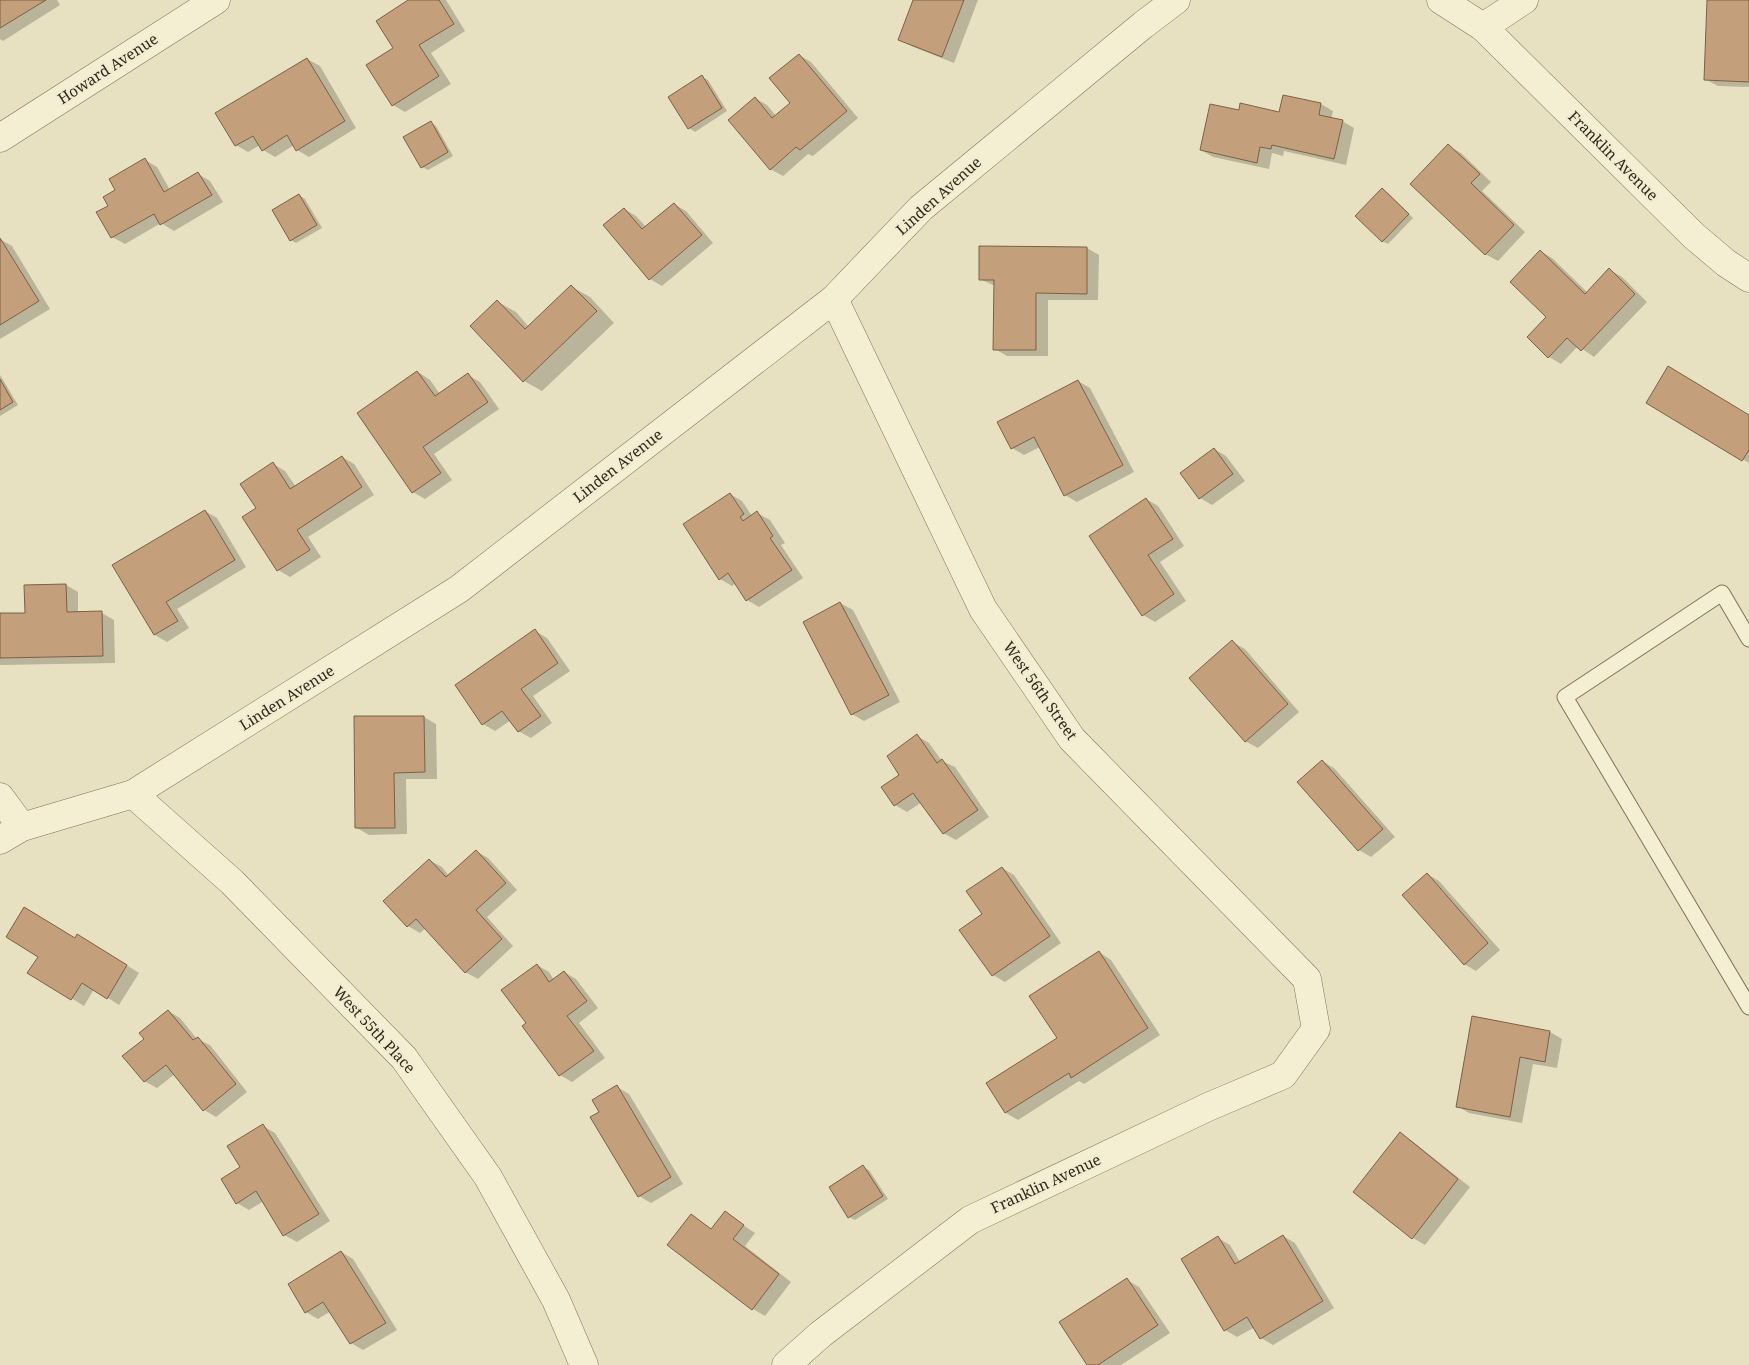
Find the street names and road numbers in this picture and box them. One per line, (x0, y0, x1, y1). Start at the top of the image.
street label: Howard Avenue (53, 28, 161, 108)
street label: Franklin Avenue (1565, 106, 1663, 204)
street label: Linden Avenue (891, 152, 985, 239)
street label: Linden Avenue (569, 424, 666, 506)
street label: West 56th Street (999, 637, 1082, 744)
street label: Linden Avenue (235, 660, 338, 734)
street label: West 55th Place (329, 982, 420, 1077)
street label: Franklin Avenue (987, 1149, 1104, 1217)

